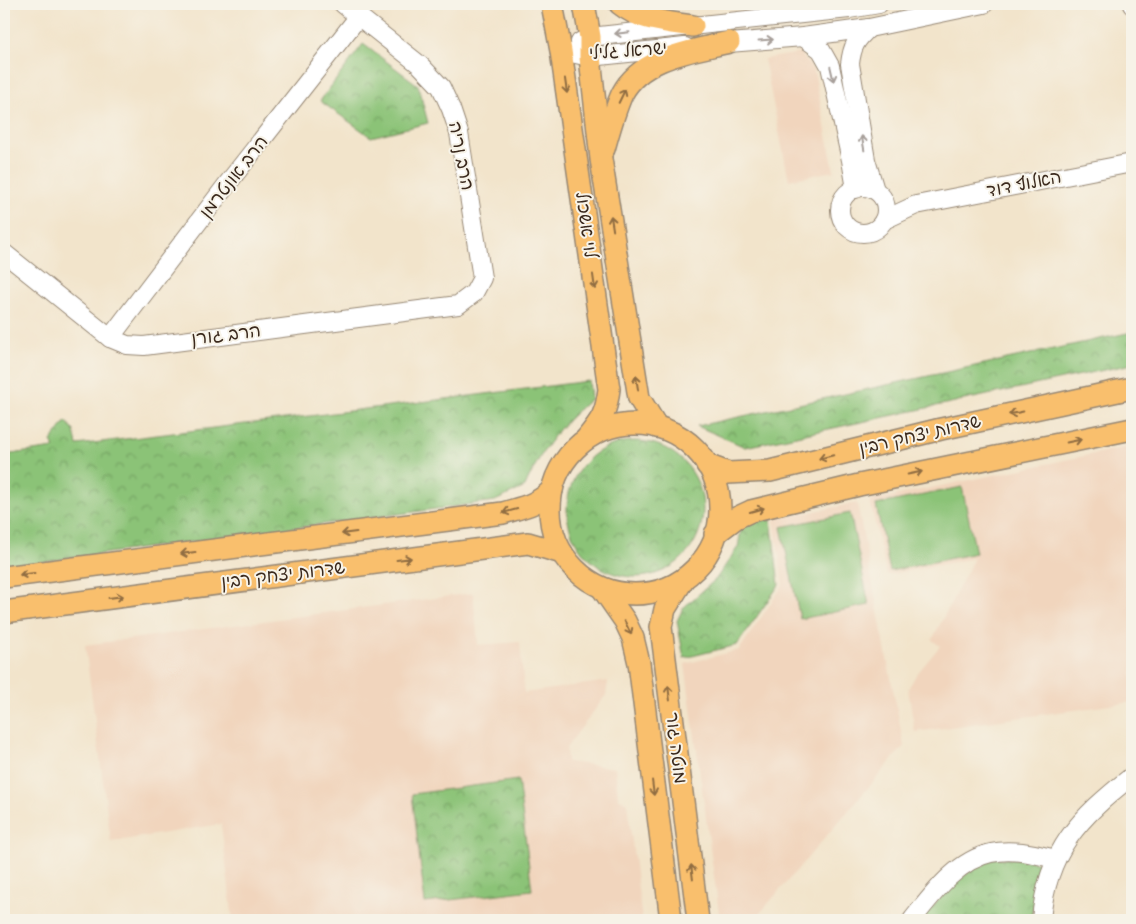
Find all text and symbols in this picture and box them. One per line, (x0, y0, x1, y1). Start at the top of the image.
one-way arrow (614, 28, 630, 38)
one-way arrow (758, 35, 774, 44)
street label: ישראל גלילי (588, 38, 668, 64)
one-way arrow (828, 66, 837, 82)
one-way arrow (562, 78, 572, 94)
one-way arrow (618, 89, 627, 104)
street label: הרב נריה (444, 120, 478, 192)
street label: הרב אונטרמן (195, 132, 273, 222)
one-way arrow (858, 135, 868, 151)
street label: האלוף דוד (985, 166, 1063, 202)
street label: לוי אשכול (571, 190, 601, 260)
one-way arrow (606, 215, 616, 231)
one-way arrow (589, 273, 599, 289)
street label: הרב גורן (190, 320, 262, 350)
one-way arrow (631, 376, 641, 392)
one-way arrow (1009, 409, 1025, 418)
street label: שדרות יצחק רבין (857, 411, 983, 459)
one-way arrow (1066, 435, 1082, 445)
one-way arrow (818, 453, 834, 462)
one-way arrow (907, 468, 923, 477)
one-way arrow (748, 504, 764, 514)
one-way arrow (502, 507, 518, 516)
one-way arrow (341, 528, 357, 538)
one-way arrow (180, 548, 196, 558)
one-way arrow (396, 554, 412, 564)
street label: שדרות יצחק רבין (220, 557, 346, 593)
one-way arrow (19, 569, 35, 579)
one-way arrow (108, 592, 124, 602)
one-way arrow (623, 621, 633, 636)
one-way arrow (664, 686, 674, 702)
street label: מוטה גור (661, 711, 691, 785)
one-way arrow (649, 780, 659, 796)
one-way arrow (687, 864, 697, 880)

